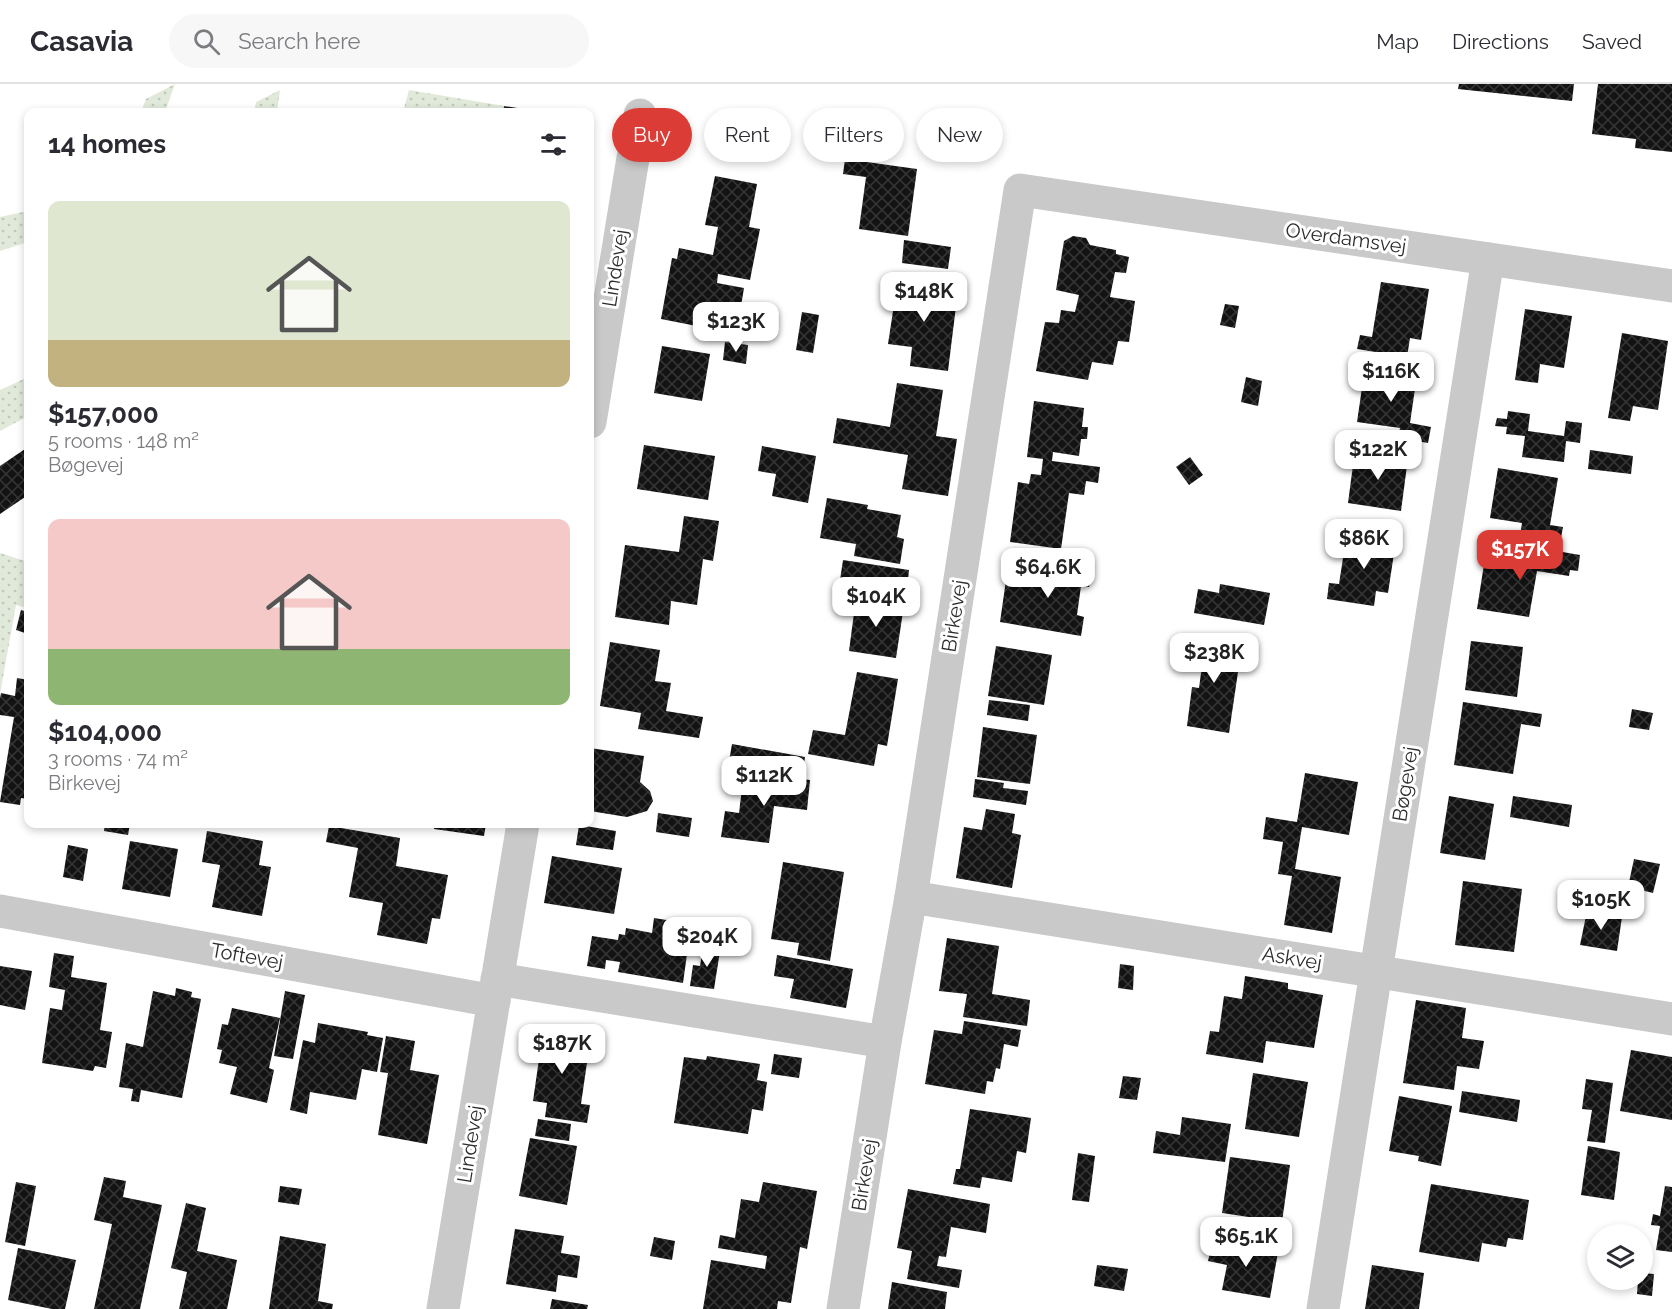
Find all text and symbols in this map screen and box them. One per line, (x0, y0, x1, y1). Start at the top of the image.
search box (169, 14, 589, 68)
text: Casavia (30, 25, 133, 58)
icon: search (190, 25, 223, 58)
text: Search here (238, 28, 360, 54)
text: Map (1376, 29, 1419, 54)
text: Directions (1452, 29, 1549, 54)
text: Saved (1582, 29, 1642, 54)
chip: Buy (612, 108, 692, 162)
chip: Rent (704, 108, 791, 162)
chip: Filters (803, 108, 904, 162)
chip: New (916, 108, 1003, 162)
icon: filters (537, 128, 570, 161)
text: 14 homes (48, 129, 166, 159)
street label: Overdamsvej (1284, 218, 1408, 258)
street label: Lindevej (597, 228, 633, 308)
icon: home (255, 240, 363, 348)
pin: $148K (882, 272, 966, 323)
text: $148K (894, 279, 954, 303)
pin: $123K (694, 302, 778, 353)
text: $123K (707, 309, 765, 333)
pin: $116K (1349, 352, 1433, 403)
text: $116K (1362, 359, 1420, 383)
text: $157,000 (48, 399, 159, 429)
text: 5 rooms · 148 m² (48, 429, 199, 453)
pin: $122K (1336, 430, 1420, 481)
text: $122K (1349, 437, 1407, 461)
text: Bøgevej (48, 453, 124, 477)
pin: $86K (1328, 519, 1400, 570)
text: $86K (1339, 526, 1389, 550)
pin: $157K (1478, 530, 1562, 581)
text: $157K (1491, 537, 1549, 561)
pin: $64.6K (999, 548, 1097, 599)
text: $64.6K (1015, 555, 1081, 579)
icon: home (255, 558, 363, 666)
pin: $104K (834, 577, 918, 628)
street label: Birkevej (936, 578, 972, 654)
text: $104K (846, 584, 906, 608)
pin: $238K (1172, 633, 1256, 684)
text: $238K (1184, 640, 1244, 664)
text: $104,000 (48, 717, 162, 747)
street label: Bøgevej (1387, 745, 1423, 823)
text: 3 rooms · 74 m² (48, 747, 188, 771)
pin: $112K (722, 756, 806, 807)
text: $112K (735, 763, 793, 787)
text: Birkevej (48, 771, 121, 795)
pin: $105K (1559, 880, 1643, 931)
text: $105K (1571, 887, 1631, 911)
pin: $204K (665, 917, 749, 968)
text: $204K (676, 924, 738, 948)
street label: Toftevej (209, 938, 285, 974)
street label: Askvej (1260, 941, 1324, 975)
pin: $187K (520, 1024, 604, 1075)
text: $187K (532, 1031, 592, 1055)
street label: Lindevej (452, 1104, 488, 1184)
street label: Birkevej (846, 1137, 882, 1213)
pin: $65.1K (1197, 1217, 1295, 1268)
text: $65.1K (1214, 1224, 1278, 1248)
map controls (1587, 1224, 1653, 1290)
button: layers (1587, 1224, 1653, 1290)

